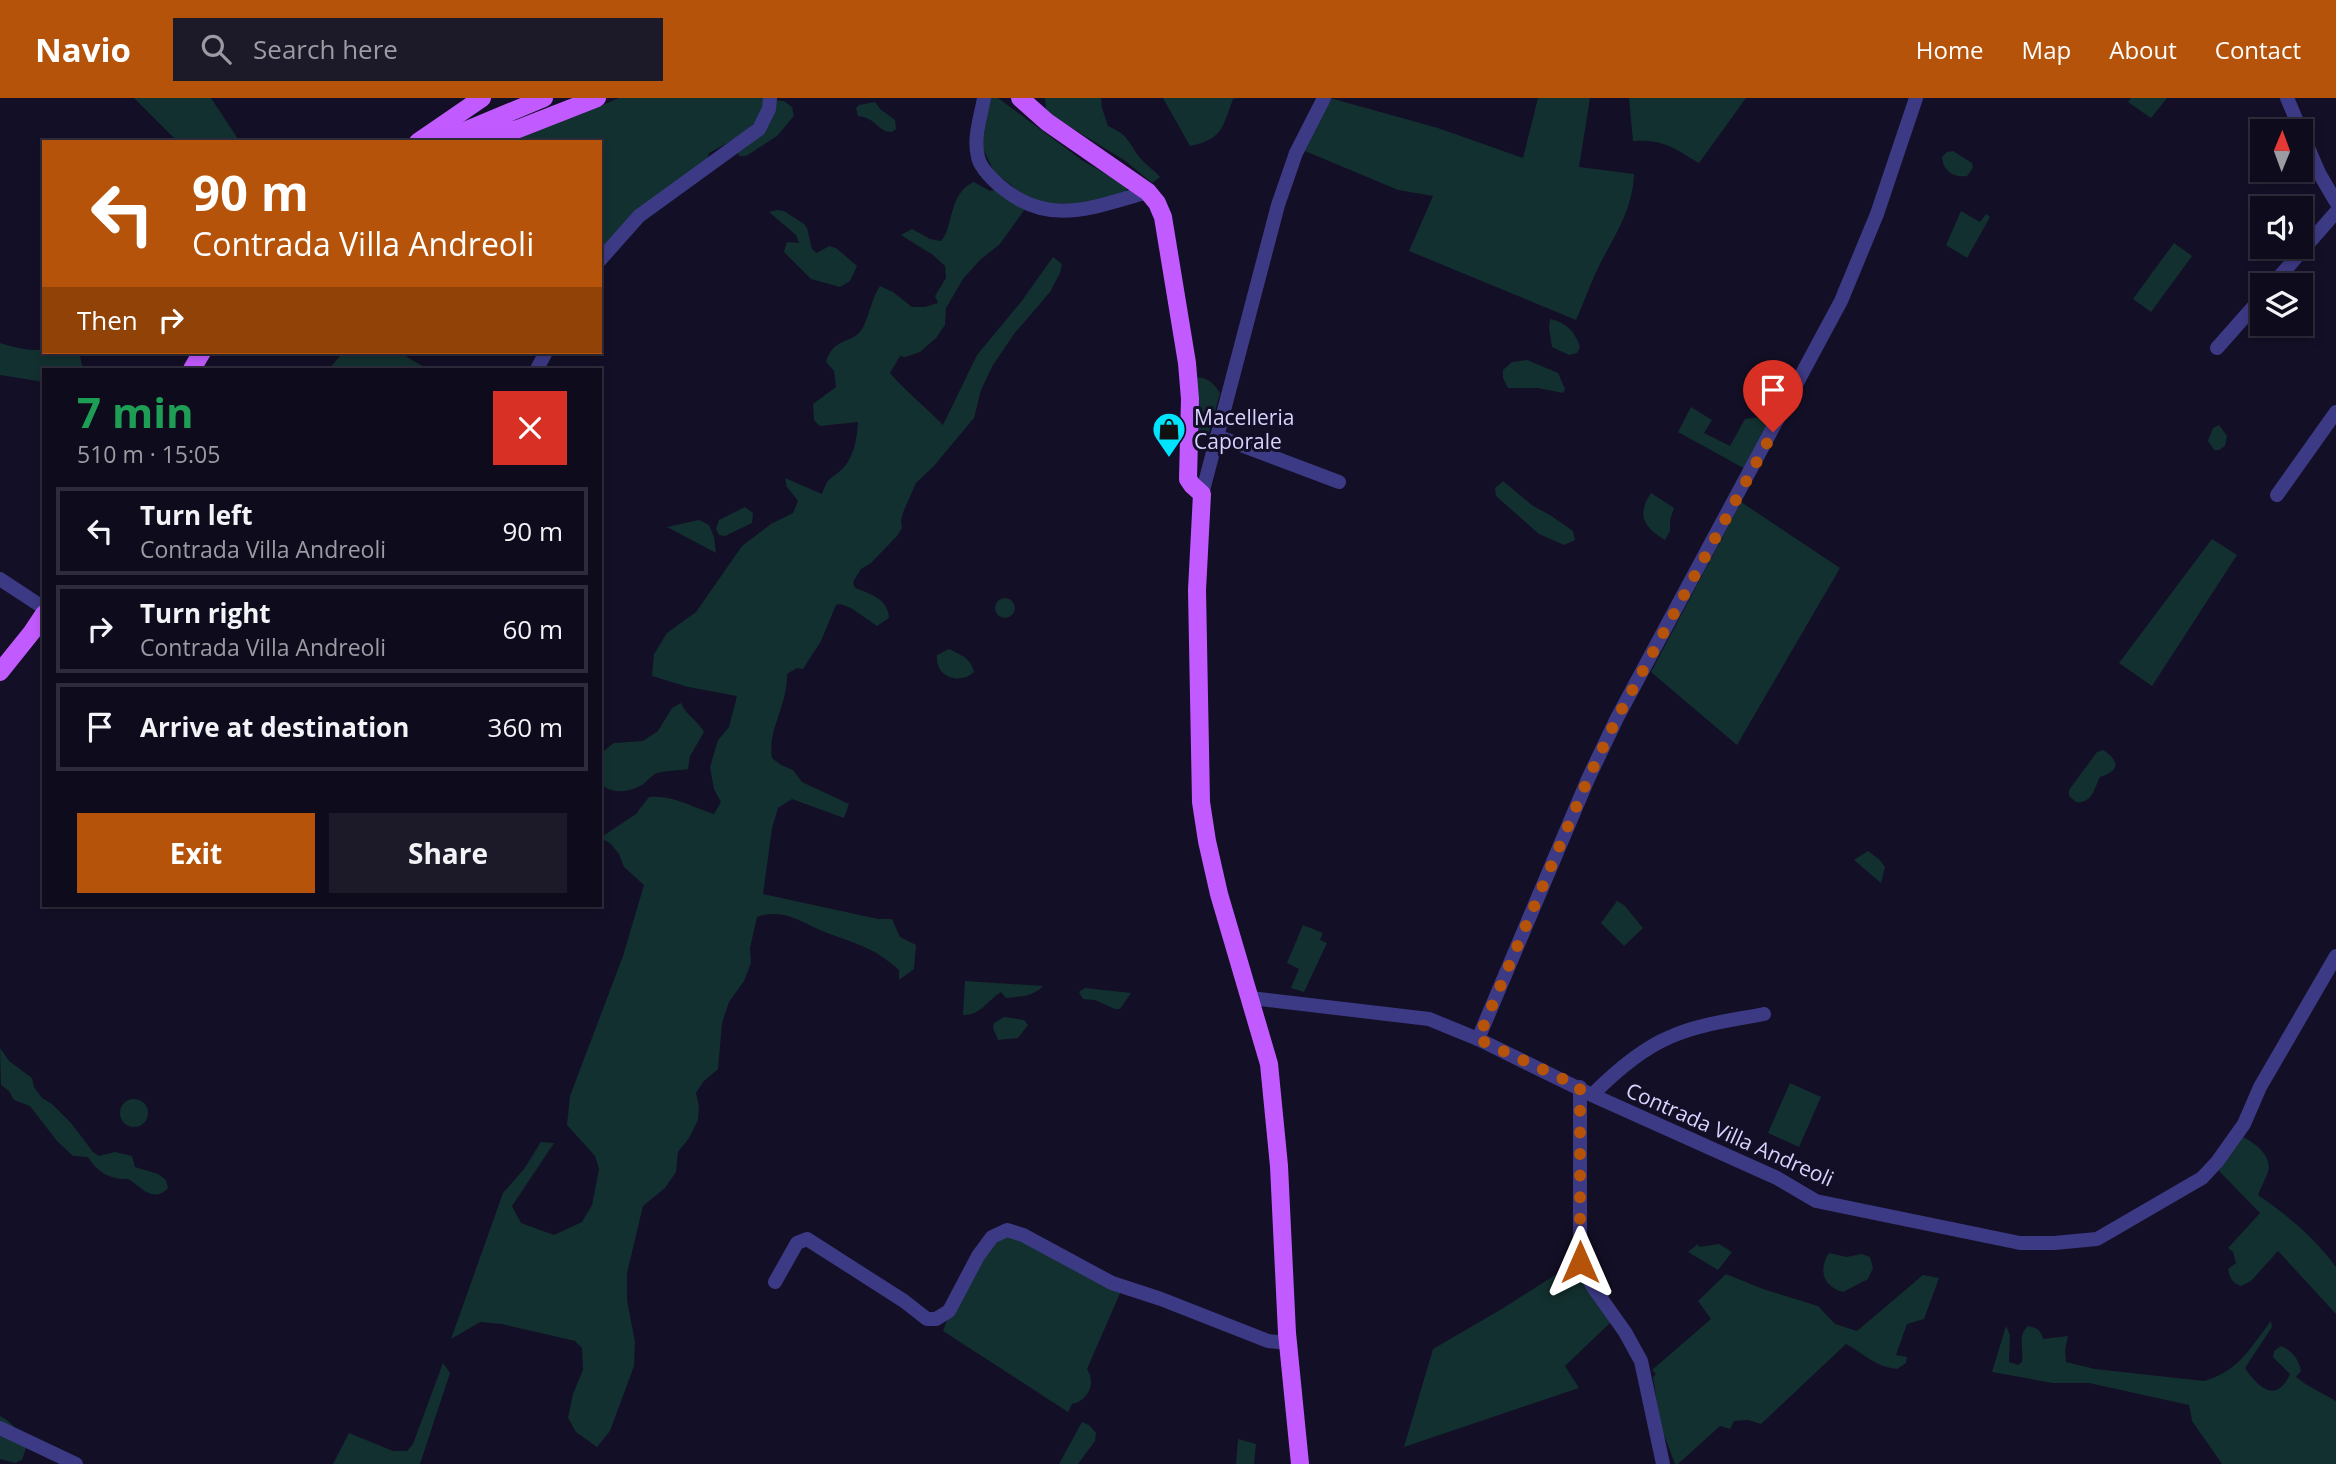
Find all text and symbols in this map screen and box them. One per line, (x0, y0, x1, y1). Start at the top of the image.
search box (173, 18, 663, 81)
text: Navio (35, 27, 131, 72)
icon: search (197, 30, 235, 68)
text: Search here (253, 31, 398, 67)
text: Home (1916, 33, 1984, 66)
text: Map (2022, 33, 2071, 66)
text: About (2109, 33, 2177, 66)
text: Contact (2215, 33, 2301, 66)
north arrow (2250, 119, 2314, 182)
map controls (2250, 119, 2313, 336)
text: 90 m (192, 159, 309, 225)
icon: left (77, 168, 168, 259)
button: sound (2250, 196, 2313, 259)
text: Contrada Villa Andreoli (192, 222, 534, 265)
button: layers (2250, 273, 2313, 336)
icon: right (152, 301, 190, 339)
text: Then (77, 302, 138, 338)
pin (1743, 360, 1803, 432)
icon: arrive (1754, 371, 1792, 409)
text: 7 min (77, 383, 194, 440)
button: close (493, 391, 567, 465)
place label: Macelleria Caporale (1194, 403, 1294, 455)
shop icon: Macelleria Caporale (1150, 410, 1188, 459)
text: 510 m · 15:05 (77, 438, 220, 470)
text: Turn left (140, 497, 252, 533)
icon: left (81, 512, 119, 550)
text: 90 m (502, 513, 563, 549)
text: Contrada Villa Andreoli (140, 533, 386, 565)
text: Turn right (140, 595, 271, 631)
icon: right (81, 610, 119, 648)
text: 60 m (502, 611, 563, 647)
text: Contrada Villa Andreoli (140, 631, 386, 663)
icon: arrive (81, 708, 119, 746)
text: Arrive at destination (140, 709, 409, 745)
text: 360 m (488, 709, 563, 745)
button: Exit (77, 813, 315, 893)
button: Share (329, 813, 567, 893)
street label: Contrada Villa Andreoli (1622, 1076, 1838, 1192)
position arrow (1543, 1225, 1617, 1299)

